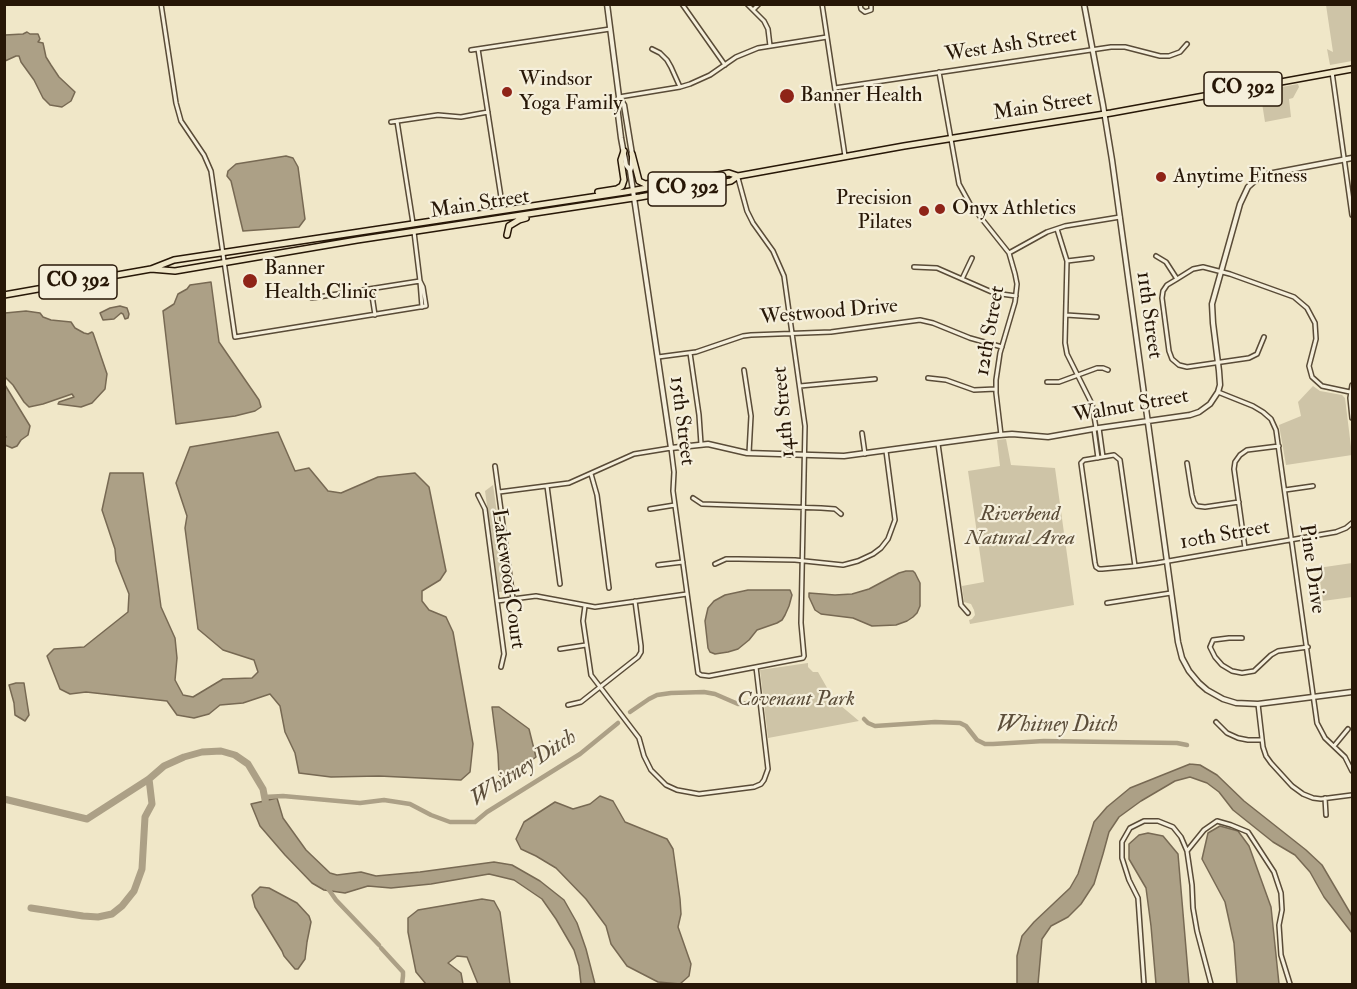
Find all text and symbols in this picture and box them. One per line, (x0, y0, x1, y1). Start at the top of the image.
street label: West Ash Street (943, 23, 1079, 69)
place label: Windsor Yoga Family (519, 67, 623, 117)
road number: CO 392 (1204, 72, 1282, 106)
place label: Banner Health (800, 83, 923, 109)
marker: Windsor Yoga Family (500, 85, 514, 99)
marker: Banner Health (778, 87, 796, 105)
street label: Main Street (992, 87, 1094, 127)
place label: Anytime Fitness (1173, 164, 1307, 190)
marker: Anytime Fitness (1154, 170, 1168, 184)
road number: CO 392 (648, 172, 726, 206)
street label: Main Street (429, 185, 531, 225)
place label: Precision Pilates (836, 186, 912, 236)
place label: Onyx Athletics (952, 196, 1076, 222)
marker: Onyx Athletics (933, 202, 947, 216)
marker: Precision Pilates (917, 204, 931, 218)
place label: Banner Health Clinic (264, 256, 377, 306)
road number: CO 392 (39, 265, 117, 299)
street label: 11th Street (1129, 270, 1167, 360)
marker: Banner Health Clinic (241, 272, 259, 290)
street label: 12th Street (971, 284, 1011, 378)
street label: Westwood Drive (759, 294, 899, 332)
street label: 14th Street (768, 365, 802, 459)
street label: 15th Street (663, 375, 699, 467)
street label: Walnut Street (1071, 384, 1191, 430)
park label: Riverbend Natural Area (965, 502, 1075, 552)
street label: Lakewood Court (485, 507, 529, 651)
street label: 10th Street (1178, 516, 1272, 556)
street label: Pine Drive (1292, 523, 1330, 615)
park label: Covenant Park (737, 687, 855, 713)
water label: Whitney Ditch (996, 713, 1118, 739)
water label: Whitney Ditch (466, 725, 582, 813)

